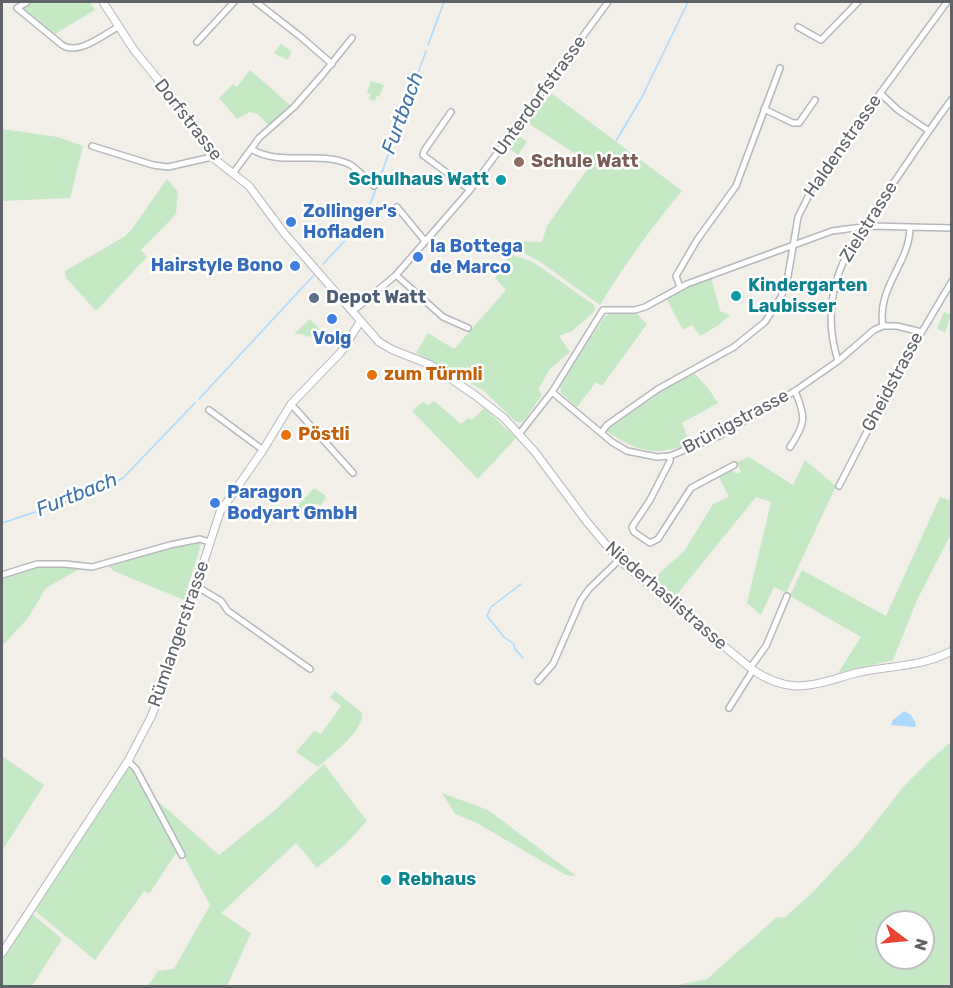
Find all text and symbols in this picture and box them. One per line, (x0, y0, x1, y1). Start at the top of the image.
street label: Unterdorfstrasse (489, 32, 591, 160)
water label: Furtbach (377, 69, 429, 157)
street label: Dorfstrasse (149, 75, 227, 165)
street label: Haldenstrasse (800, 91, 886, 201)
place label: Schule Watt (531, 151, 638, 173)
marker: Schule Watt (512, 155, 526, 169)
place label: Schulhaus Watt (348, 169, 489, 191)
marker: Schulhaus Watt (494, 173, 508, 187)
street label: Zielstrasse (836, 178, 902, 266)
place label: Zollinger's Hofladen (303, 201, 397, 244)
marker: Zollinger's Hofladen (284, 215, 298, 229)
place label: la Bottega de Marco (430, 236, 523, 278)
marker: la Bottega de Marco (411, 250, 425, 264)
place label: Hairstyle Bono (151, 255, 283, 277)
marker: Hairstyle Bono (288, 259, 302, 273)
place label: Kindergarten Laubisser (748, 275, 868, 318)
place label: Depot Watt (326, 287, 426, 309)
marker: Kindergarten Laubisser (729, 289, 743, 303)
marker: Depot Watt (307, 291, 321, 305)
marker: Volg (325, 312, 339, 326)
place label: Volg (312, 328, 352, 350)
street label: Gheidstrasse (858, 329, 928, 435)
place label: zum Türmli (384, 364, 483, 386)
marker: zum Türmli (365, 368, 379, 382)
street label: Brünigstrasse (679, 385, 793, 459)
place label: Pöstli (298, 424, 350, 446)
marker: Pöstli (279, 428, 293, 442)
water label: Furtbach (33, 468, 121, 522)
place label: Paragon Bodyart GmbH (227, 482, 358, 524)
marker: Paragon Bodyart GmbH (208, 496, 222, 510)
street label: Niederhaslistrasse (601, 537, 731, 655)
street label: Rümlangerstrasse (144, 558, 214, 710)
place label: Rebhaus (398, 869, 476, 891)
marker: Rebhaus (379, 873, 393, 887)
north arrow (875, 910, 935, 970)
text: N (910, 936, 932, 953)

